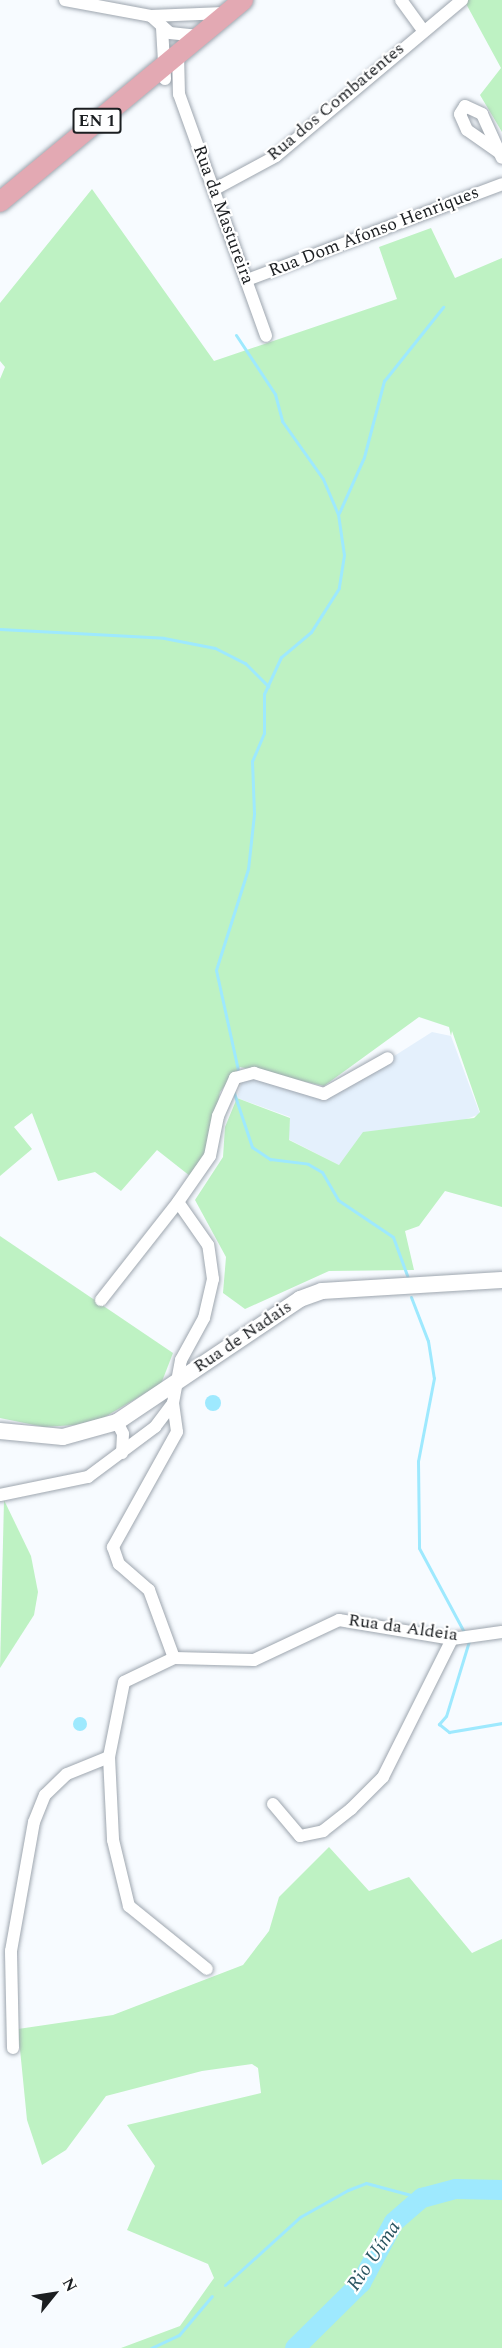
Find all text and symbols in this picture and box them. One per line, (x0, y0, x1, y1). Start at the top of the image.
street label: Rua dos Combatentes (263, 38, 409, 166)
road number: EN 1 (72, 108, 122, 134)
street label: Rua da Mastureira (188, 143, 258, 287)
street label: Rua Dom Afonso Henriques (266, 182, 482, 282)
street label: Rua de Nadais (190, 1296, 296, 1378)
street label: Rua da Aldeia (347, 1610, 459, 1646)
water label: Rio Uíma (342, 2216, 406, 2296)
north arrow (24, 2264, 84, 2324)
text: N (56, 2273, 83, 2297)

